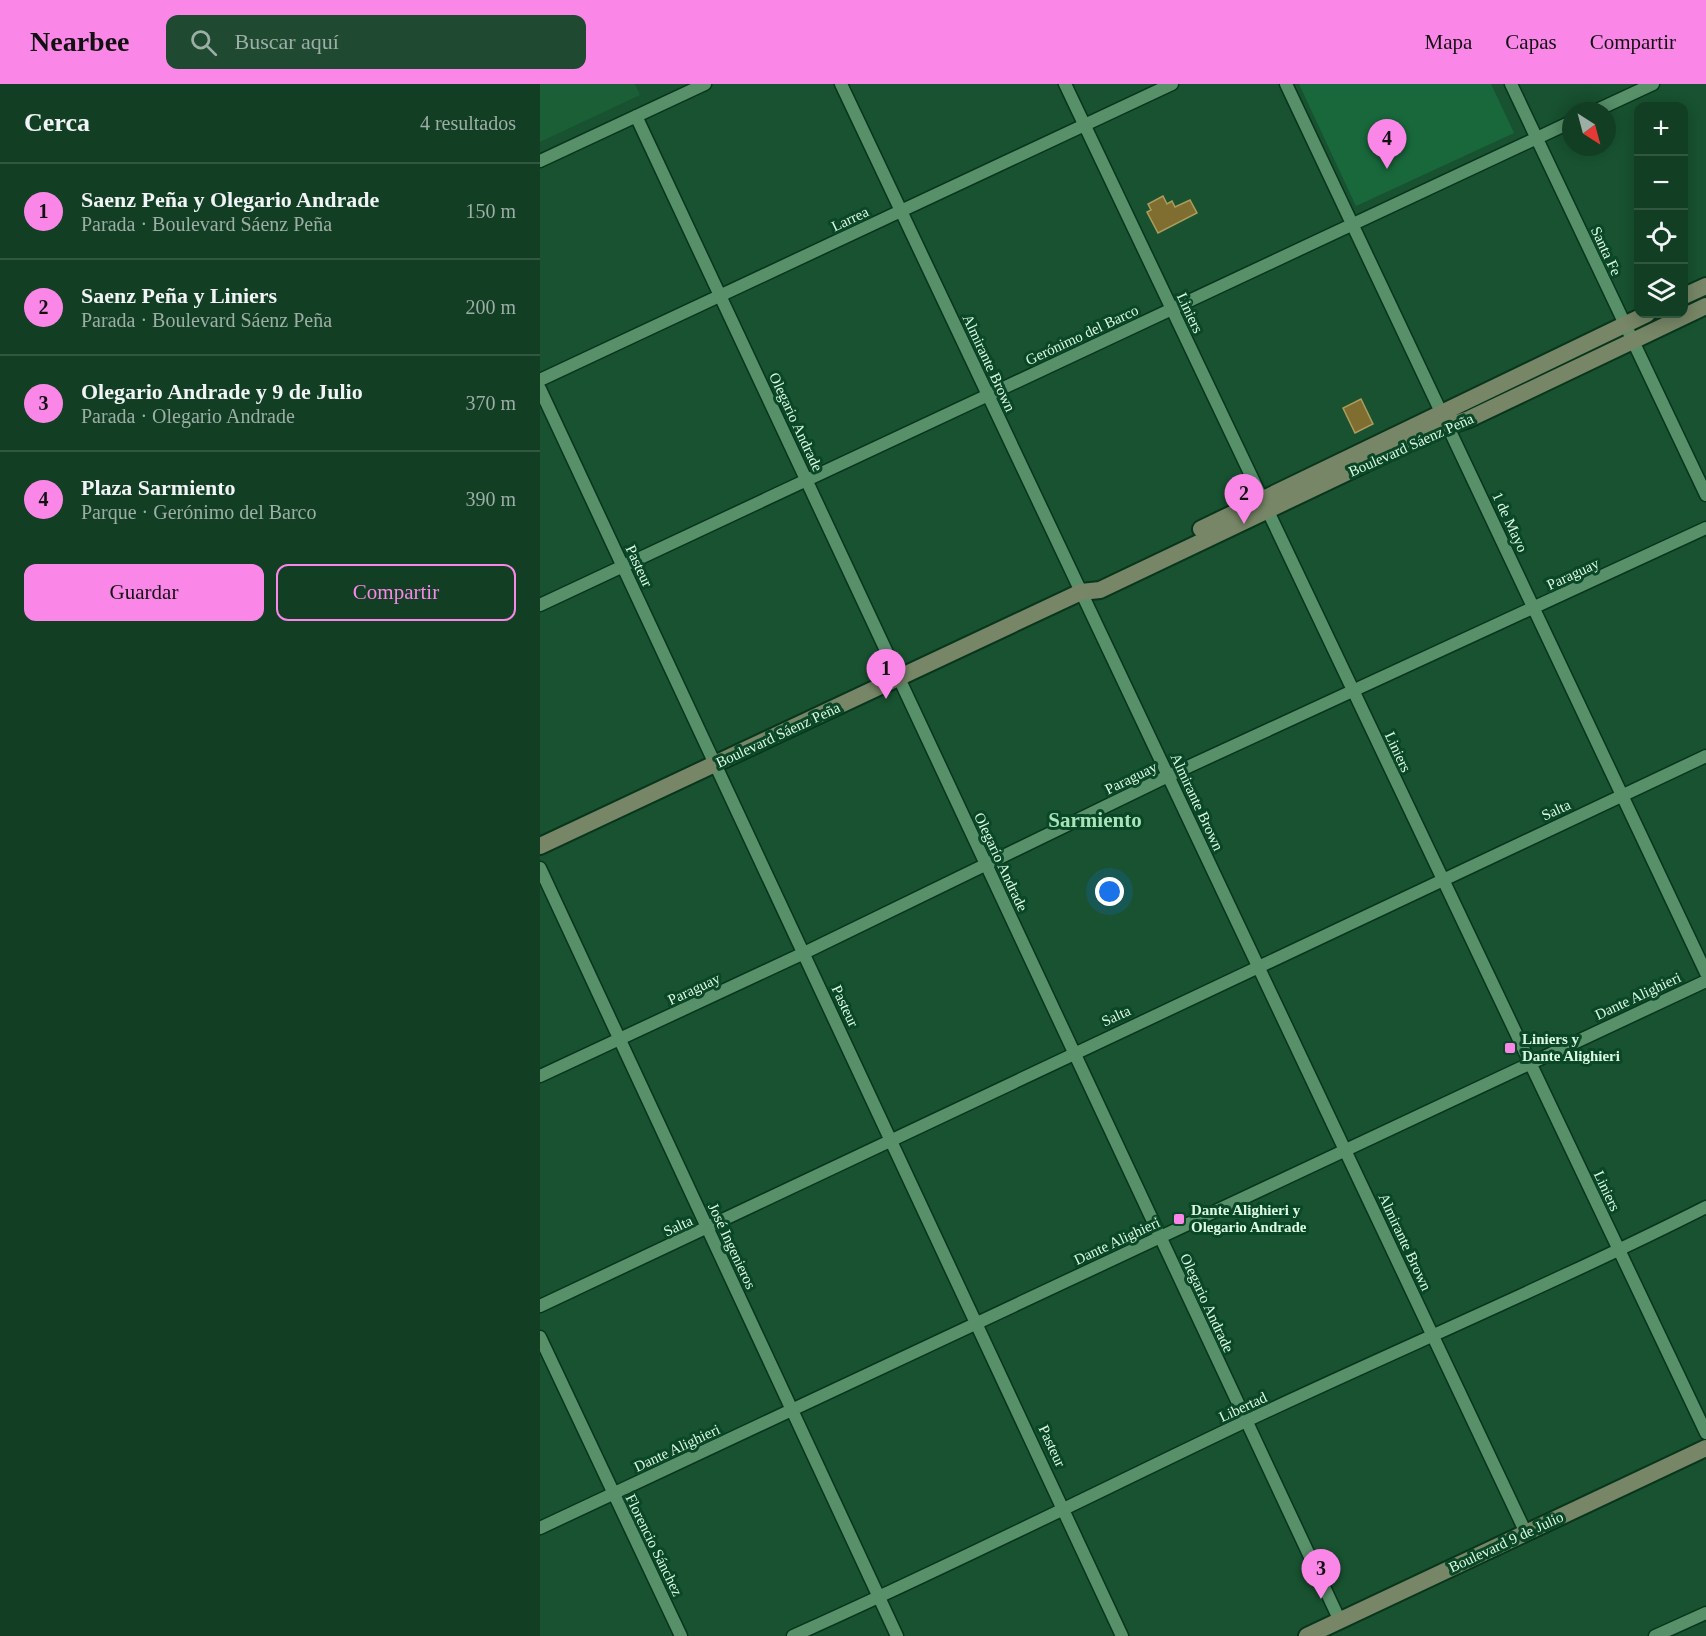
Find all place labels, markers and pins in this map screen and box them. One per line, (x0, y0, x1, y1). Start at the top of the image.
pin: 4 (1368, 120, 1406, 169)
pin: 2 (1224, 474, 1264, 524)
pin: 1 (866, 650, 906, 699)
place label: Liniers y Dante Alighieri (1522, 1031, 1620, 1064)
marker: Liniers y Dante Alighieri (1503, 1041, 1517, 1055)
place label: Dante Alighieri y Olegario Andrade (1191, 1202, 1307, 1235)
marker: Dante Alighieri y Olegario Andrade (1172, 1212, 1186, 1226)
pin: 3 (1302, 1550, 1340, 1599)

